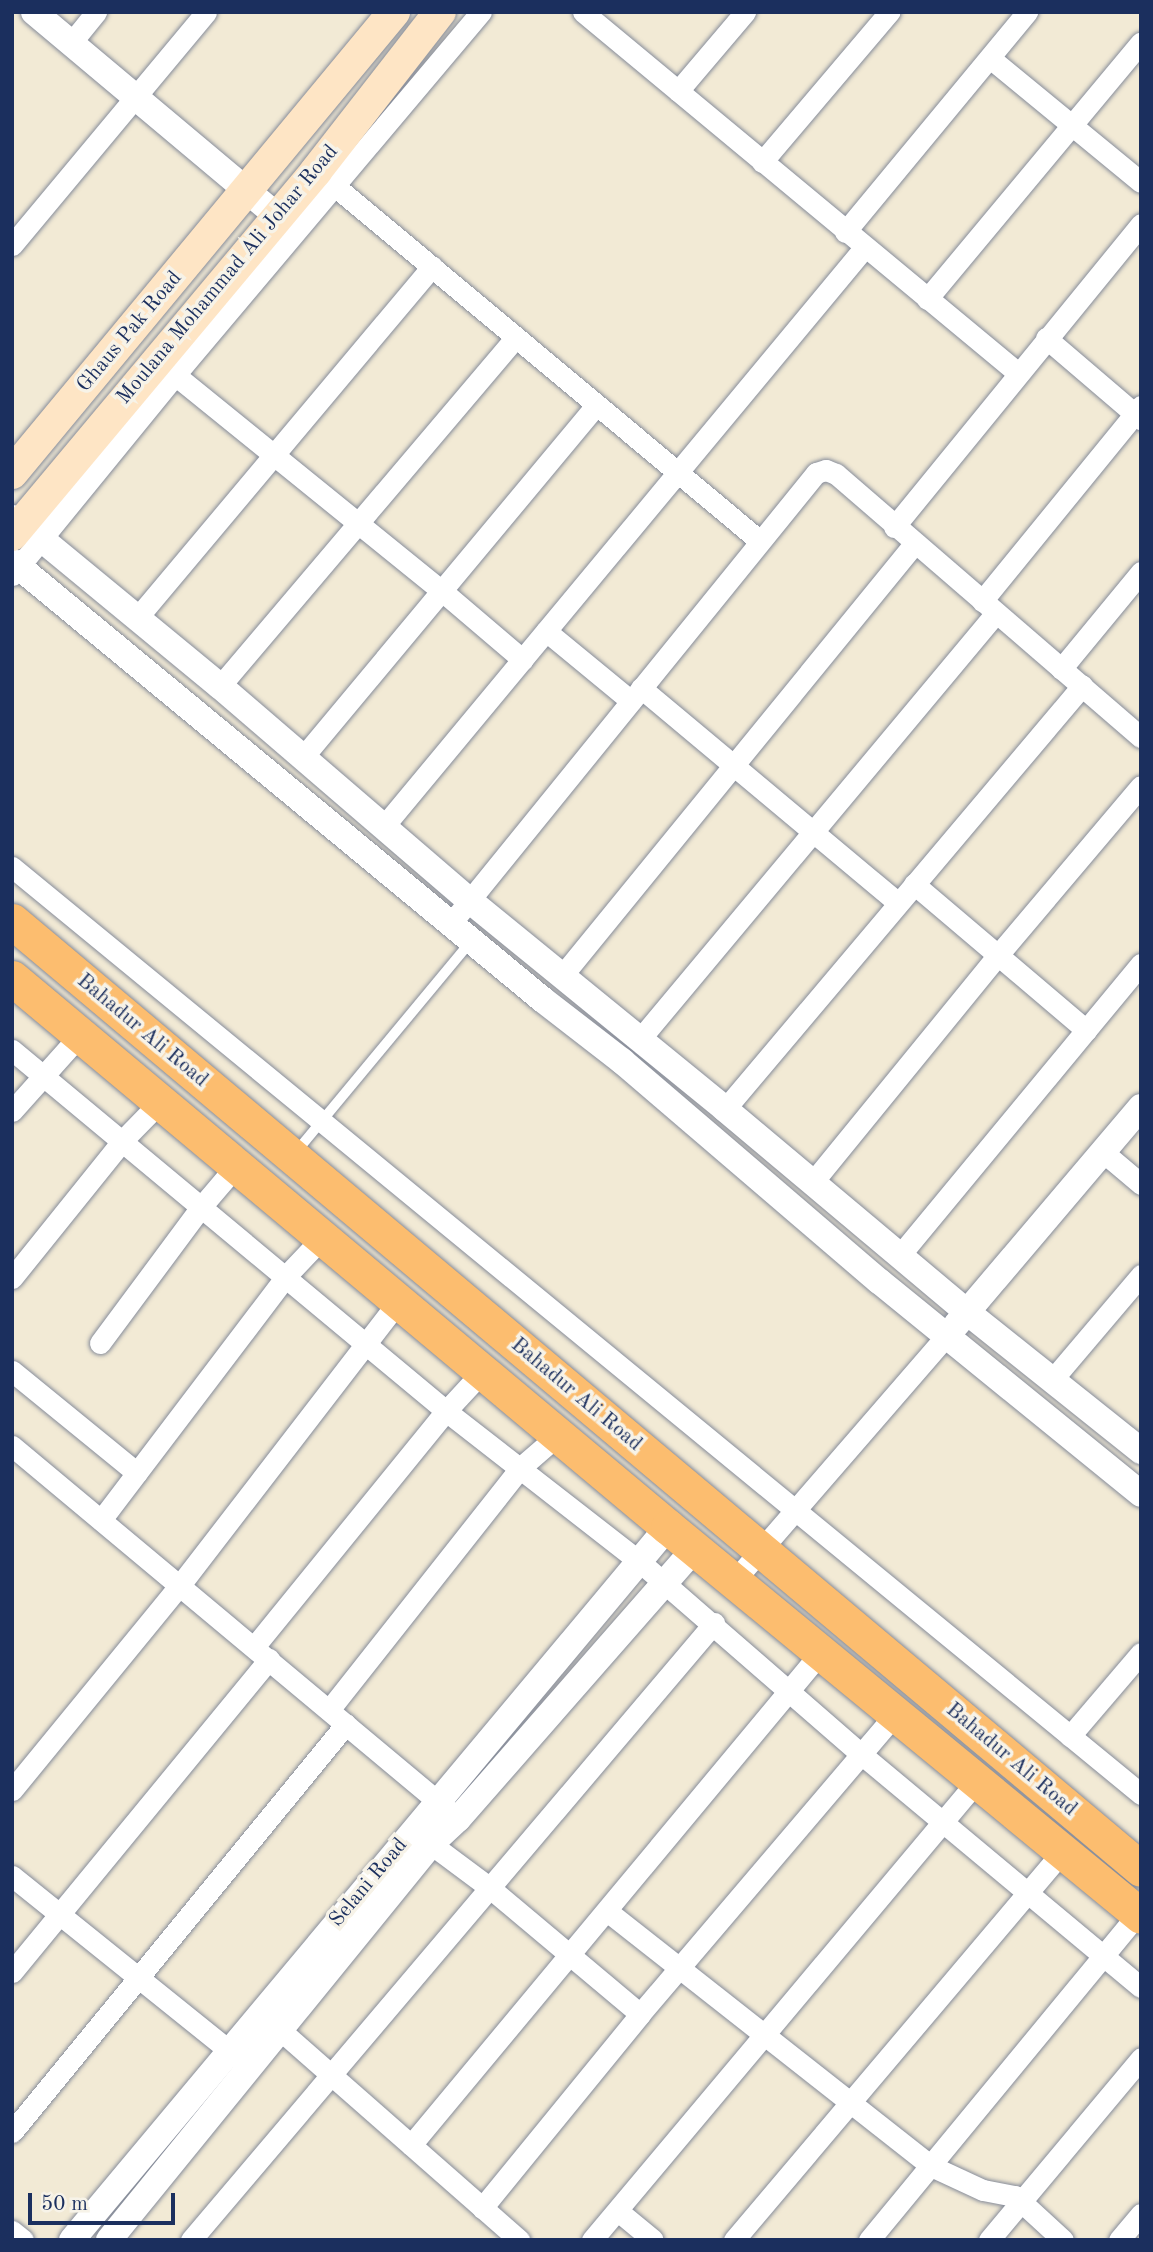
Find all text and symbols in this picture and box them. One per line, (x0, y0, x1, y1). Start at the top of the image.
street label: Moulana Mohammad Ali Johar Road (112, 140, 344, 410)
street label: Ghaus Pak Road (72, 266, 188, 398)
street label: Bahadur Ali Road (71, 969, 213, 1093)
street label: Bahadur Ali Road (505, 1333, 647, 1457)
street label: Bahadur Ali Road (940, 1698, 1082, 1822)
street label: Selani Road (325, 1833, 413, 1933)
scale bar (32, 2178, 178, 2222)
text: 50 m (41, 2194, 88, 2215)

